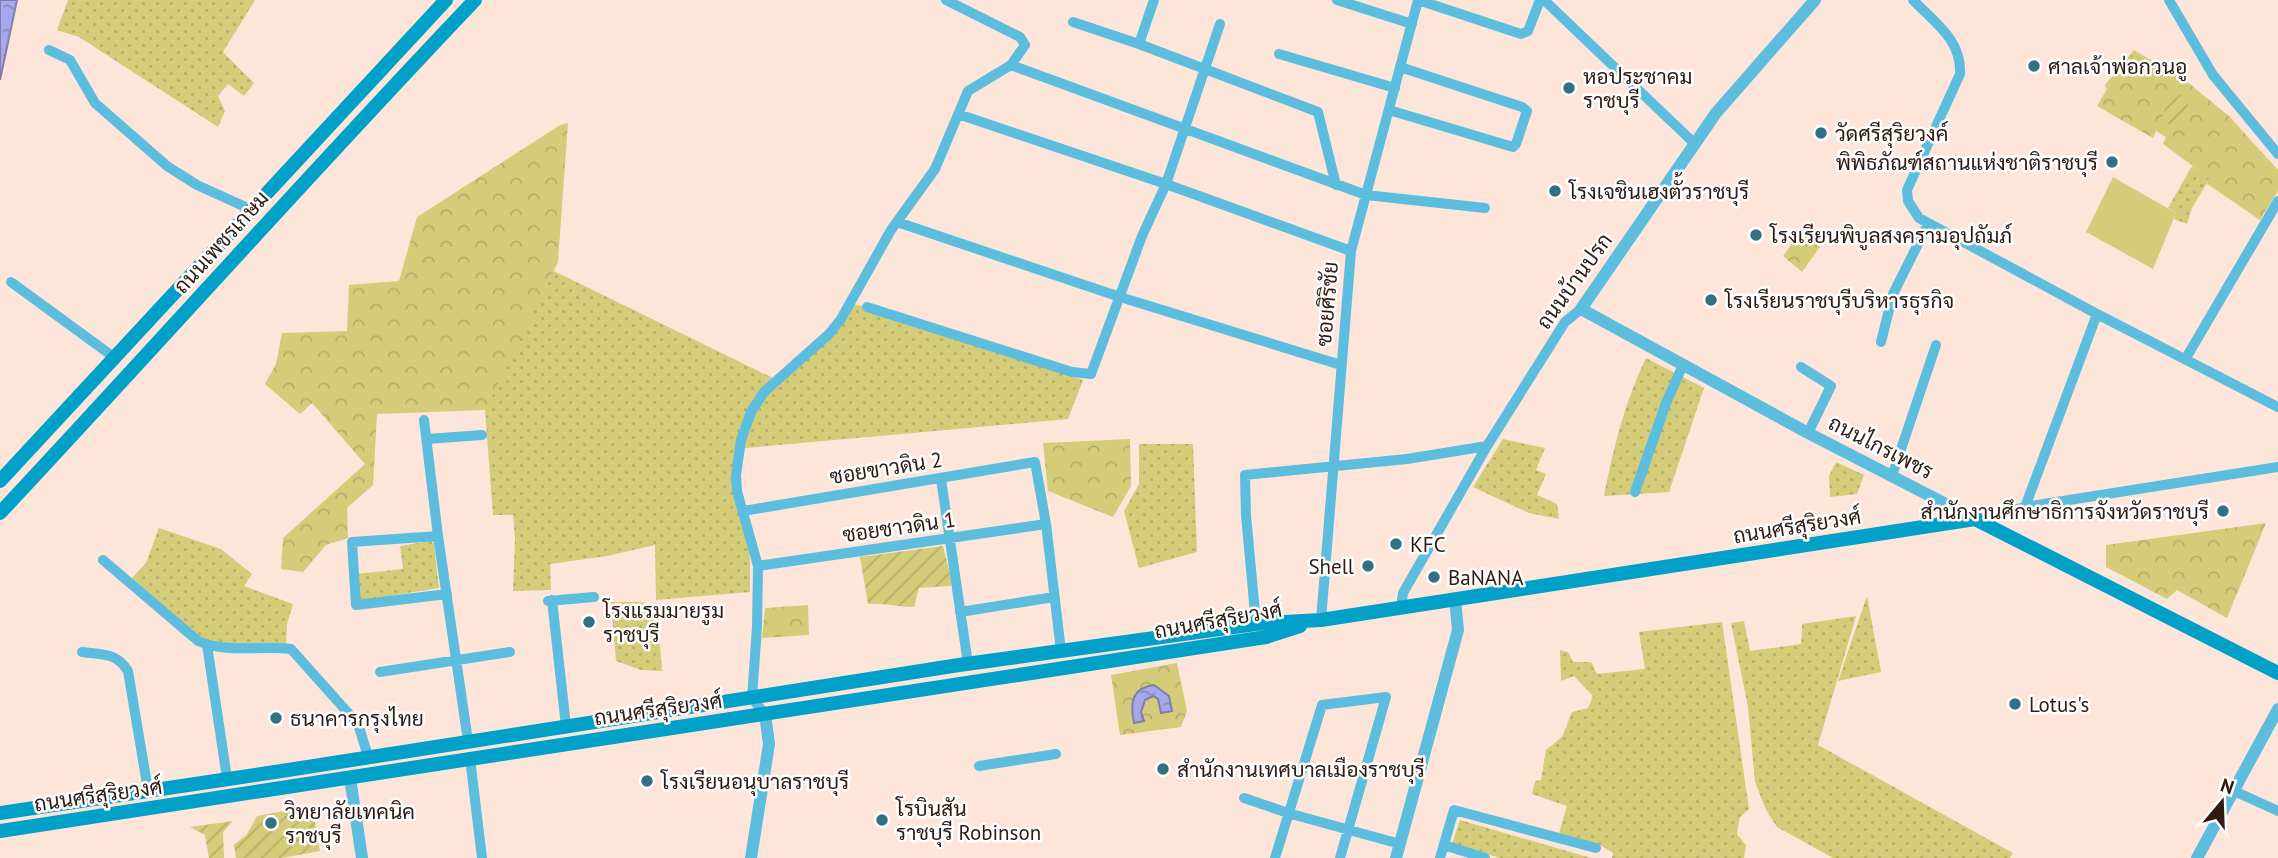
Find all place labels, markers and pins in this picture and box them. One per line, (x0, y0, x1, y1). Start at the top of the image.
place label: ศาลเจ้าพ่อกวนอู (2048, 53, 2187, 82)
marker: ศาลเจ้าพ่อกวนอู (2026, 58, 2042, 74)
place label: หอประชาคม ราชบุรี (1583, 63, 1692, 115)
marker: หอประชาคม ราชบุรี (1561, 80, 1577, 96)
place label: วัดศรีสุริยวงค์ (1835, 120, 1948, 148)
marker: วัดศรีสุริยวงค์ (1813, 125, 1829, 141)
place label: พิพิธภัณฑ์สถานแห่งชาติราชบุรี (1836, 149, 2098, 177)
marker: พิพิธภัณฑ์สถานแห่งชาติราชบุรี (2104, 154, 2120, 170)
place label: โรงเจชินเฮงตั้วราชบุรี (1568, 172, 1749, 206)
marker: โรงเจชินเฮงตั้วราชบุรี (1547, 183, 1563, 199)
place label: โรงเรียนพิบูลสงครามอุปถัมภ์ (1769, 222, 2012, 251)
marker: โรงเรียนพิบูลสงครามอุปถัมภ์ (1748, 227, 1764, 243)
place label: โรงเรียนราชบุรีบริหารธุรกิจ (1724, 287, 1954, 315)
marker: โรงเรียนราชบุรีบริหารธุรกิจ (1703, 292, 1719, 308)
place label: สำนักงานศึกษาธิการจังหวัดราชบุรี (1921, 498, 2209, 526)
marker: สำนักงานศึกษาธิการจังหวัดราชบุรี (2215, 503, 2231, 519)
place label: KFC (1410, 531, 1446, 558)
marker: KFC (1388, 536, 1404, 552)
place label: Shell (1308, 553, 1354, 580)
marker: Shell (1360, 558, 1376, 574)
place label: BaNANA (1448, 564, 1524, 591)
marker: BaNANA (1426, 569, 1442, 585)
place label: โรงแรมมายรูม ราชบุรี (602, 597, 724, 649)
marker: โรงแรมมายรูม ราชบุรี (581, 614, 597, 630)
place label: Lotus's (2029, 691, 2089, 718)
marker: Lotus's (2007, 696, 2023, 712)
place label: ธนาคารกรุงไทย (290, 705, 424, 733)
marker: ธนาคารกรุงไทย (268, 710, 284, 726)
place label: สำนักงานเทศบาลเมืองราชบุรี (1177, 756, 1425, 784)
marker: สำนักงานเทศบาลเมืองราชบุรี (1155, 761, 1171, 777)
place label: โรงเรียนอนุบาลราชบุรี (660, 768, 849, 796)
marker: โรงเรียนอนุบาลราชบุรี (639, 773, 655, 789)
place label: โรบินสัน ราชบุรี Robinson (895, 795, 1041, 847)
place label: วิทยาลัยเทคนิค ราชบุรี (285, 798, 415, 850)
marker: โรบินสัน ราชบุรี Robinson (874, 812, 890, 828)
marker: วิทยาลัยเทคนิค ราชบุรี (263, 815, 279, 831)

